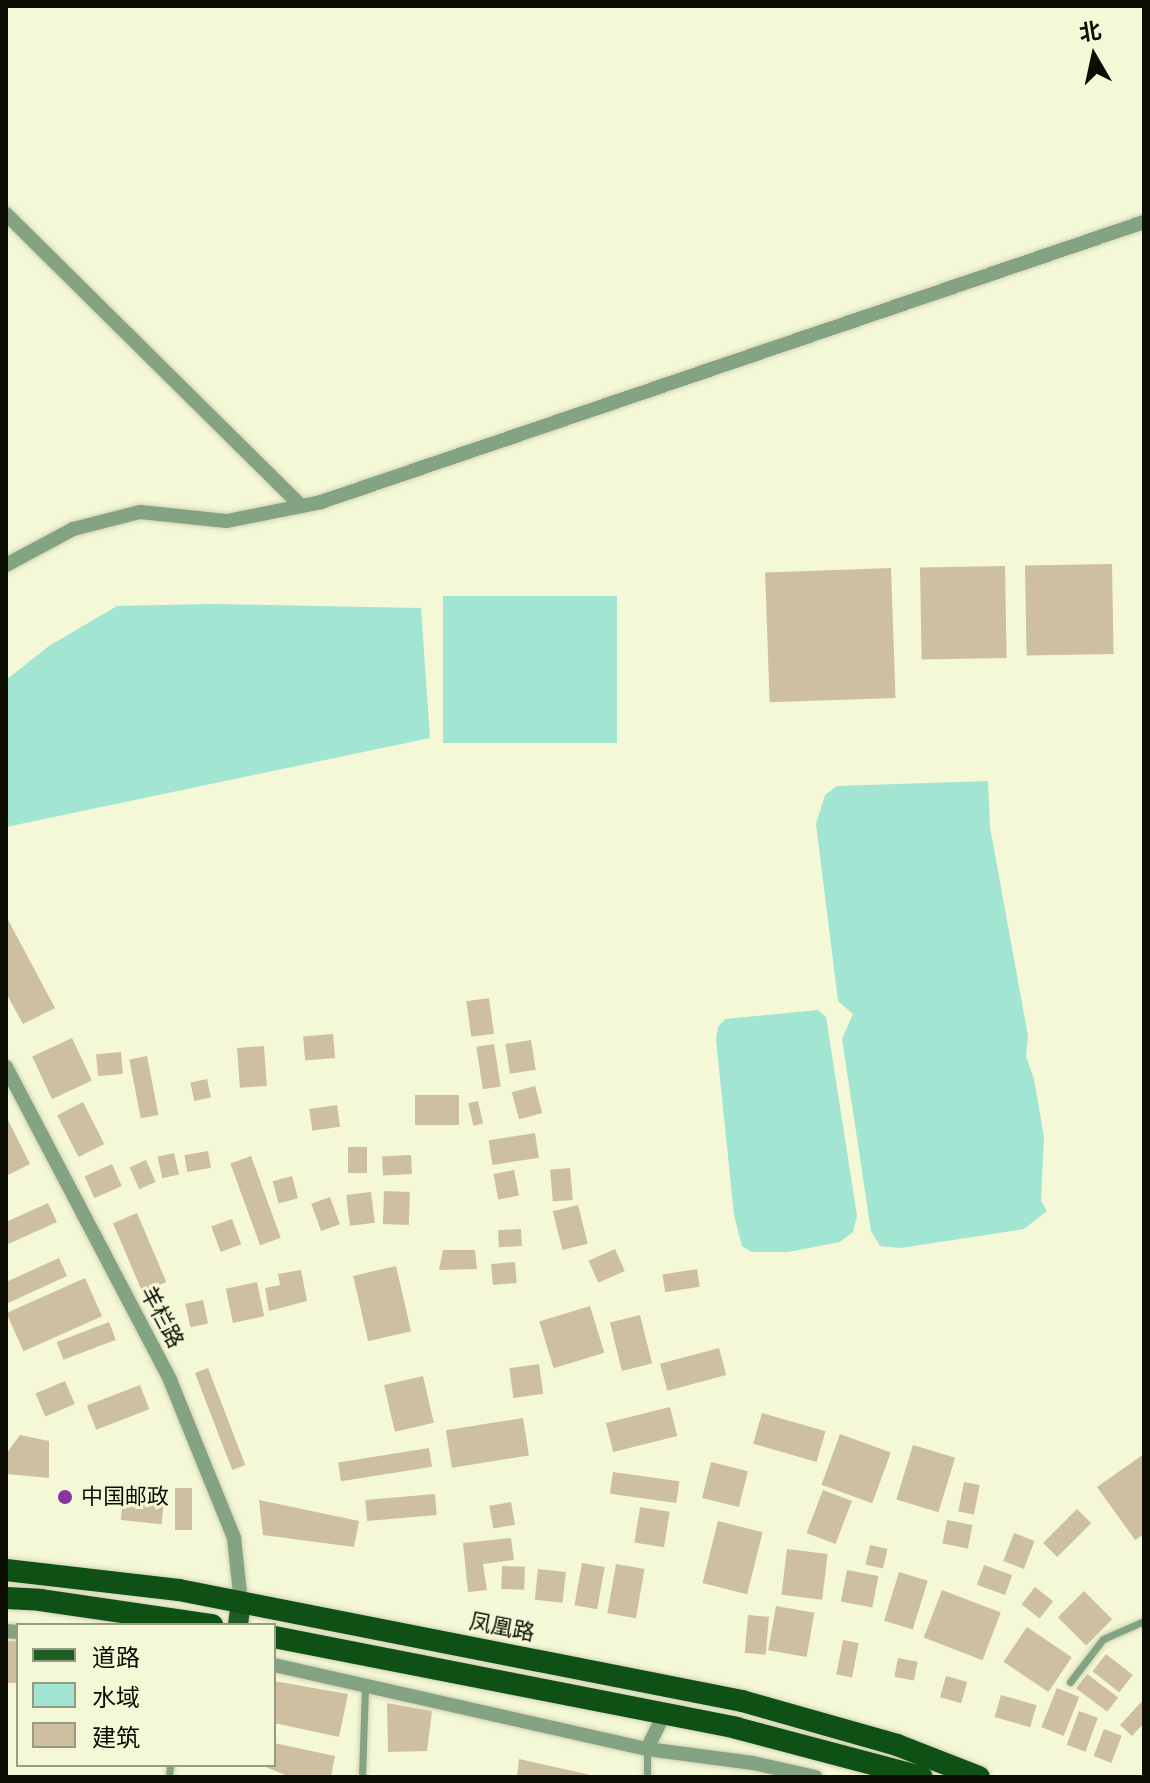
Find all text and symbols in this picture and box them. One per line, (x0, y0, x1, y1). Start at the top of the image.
north arrow (1054, 16, 1134, 96)
text: 北 (1077, 18, 1103, 46)
street label: 羊栏路 (135, 1282, 189, 1352)
place label: 中国邮政 (81, 1484, 169, 1510)
marker: 中国邮政 (56, 1488, 74, 1506)
street label: 凤凰路 (467, 1608, 537, 1646)
legend (16, 1623, 276, 1767)
text: 道路 (92, 1644, 140, 1672)
text: 水域 (92, 1684, 140, 1712)
text: 建筑 (92, 1724, 140, 1752)

